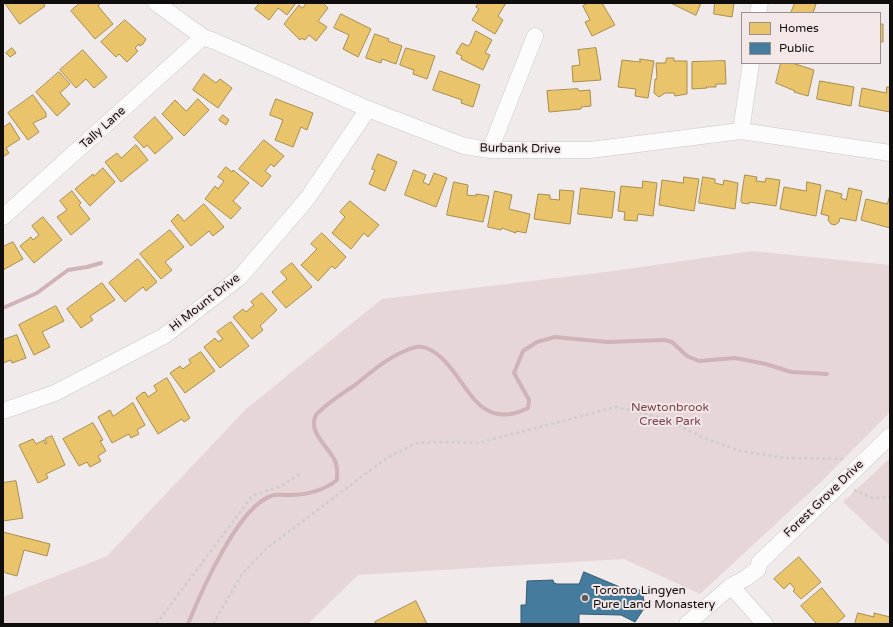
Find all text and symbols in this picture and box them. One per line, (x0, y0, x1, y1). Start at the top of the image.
legend (741, 12, 881, 64)
text: Homes (779, 21, 819, 35)
text: Public (779, 41, 814, 55)
street label: Tally Lane (77, 104, 129, 152)
street label: Burbank Drive (479, 141, 561, 157)
street label: Hi Mount Drive (167, 271, 243, 335)
park label: Newtonbrook Creek Park (631, 401, 709, 429)
street label: Forest Grove Drive (781, 457, 867, 541)
place label: Toronto Lingyen Pure Land Monastery (593, 584, 715, 612)
marker: Toronto Lingyen Pure Land Monastery (580, 593, 590, 603)

